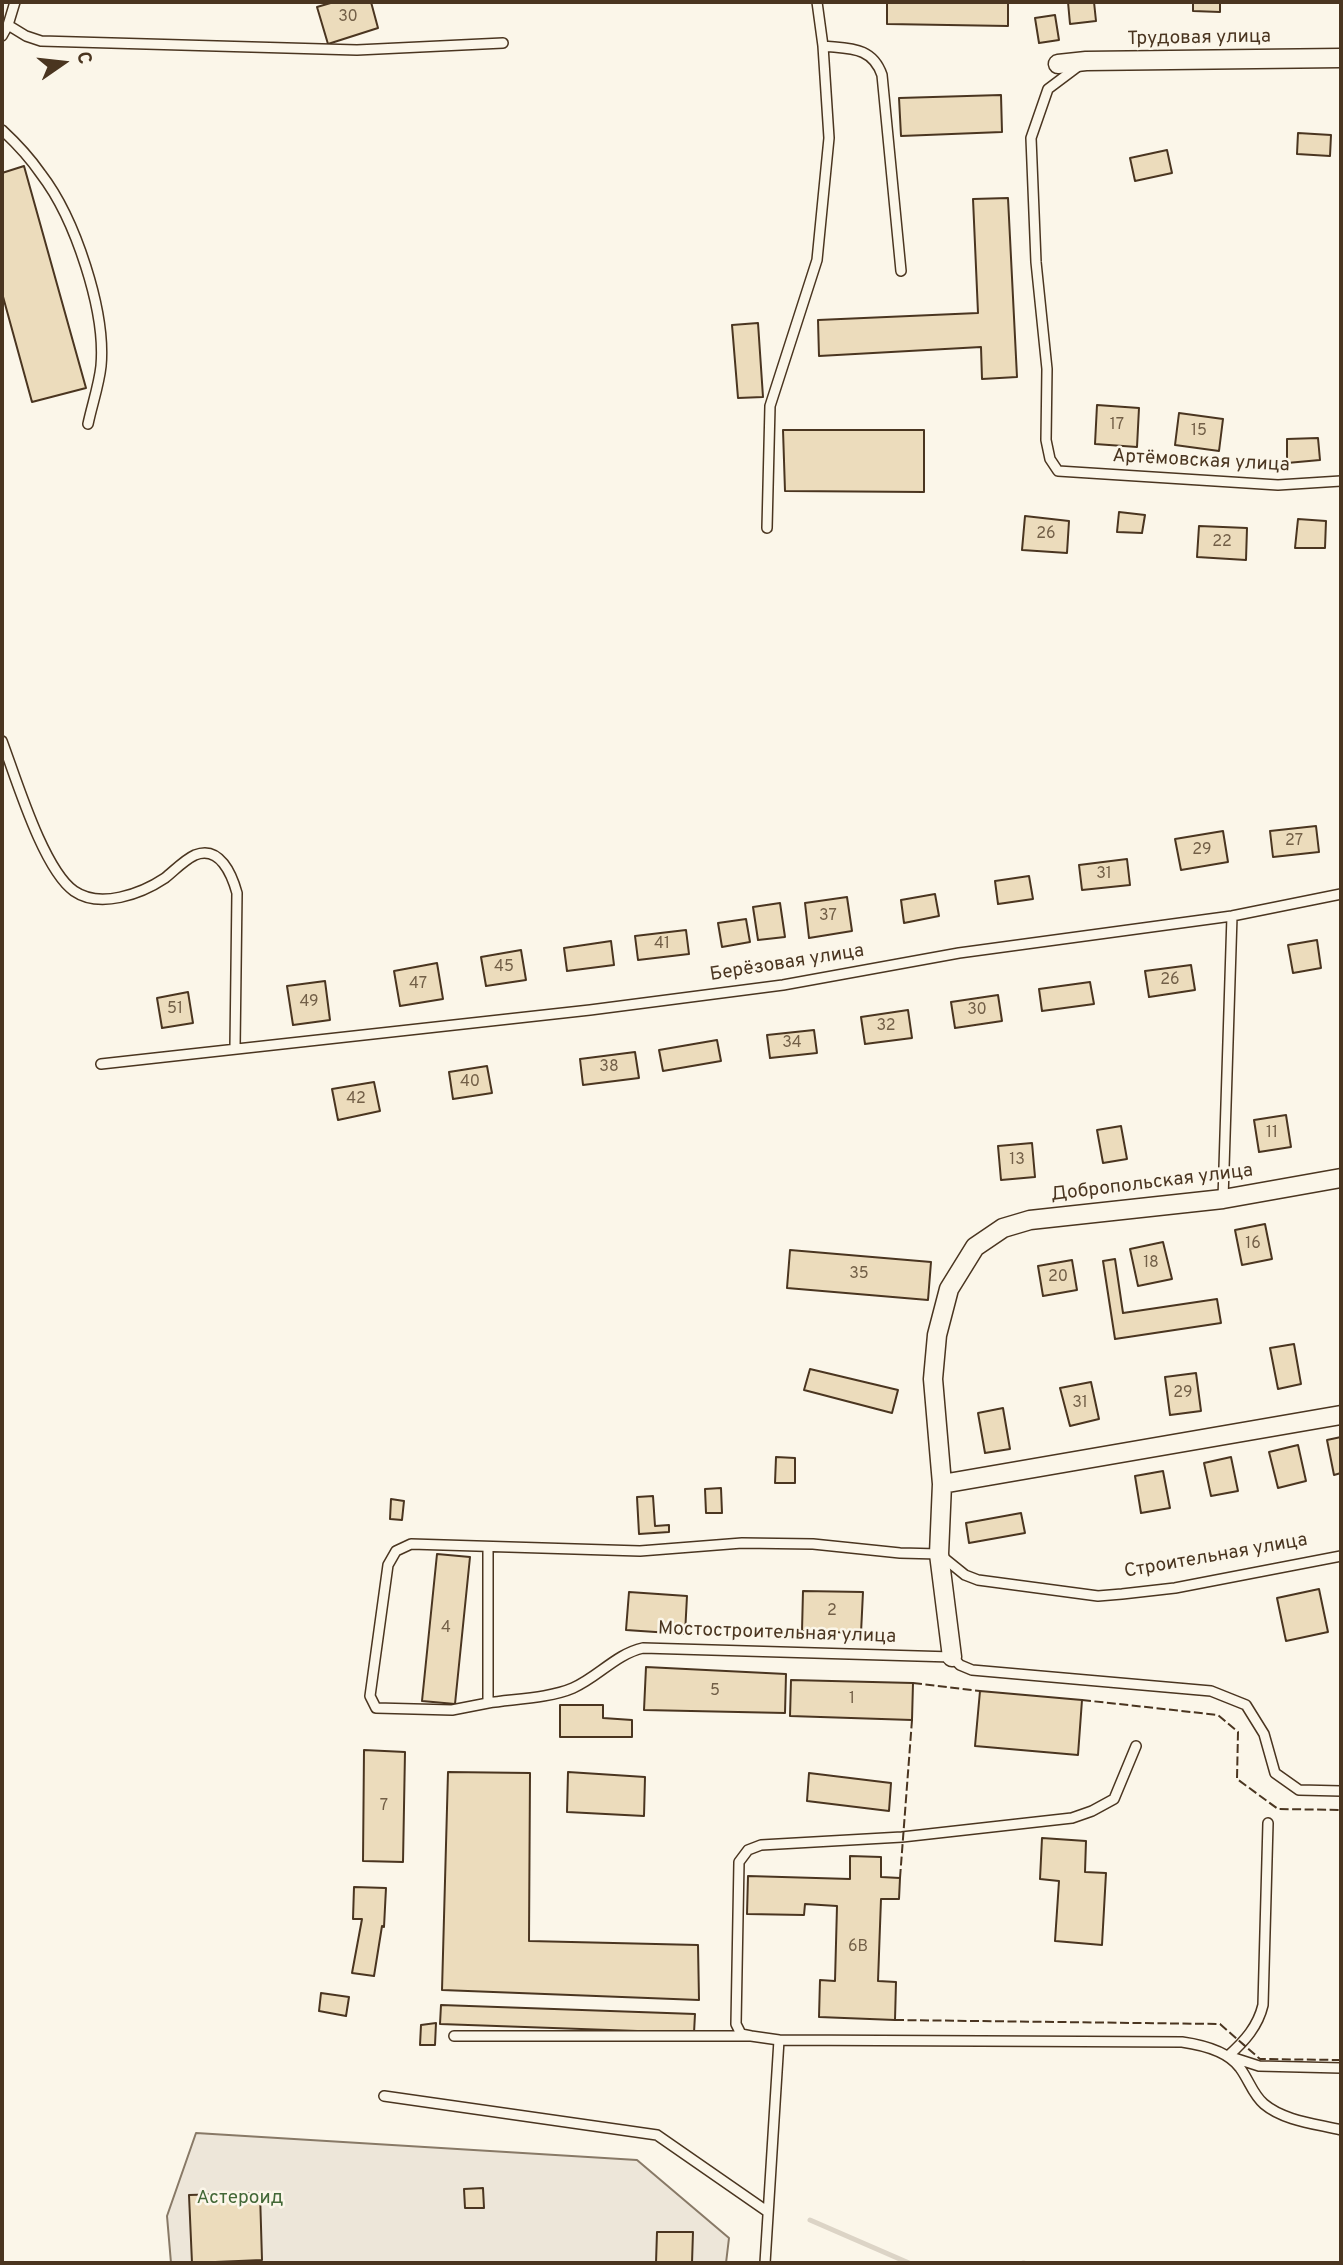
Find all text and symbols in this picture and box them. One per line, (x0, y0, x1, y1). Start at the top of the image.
house number: 30 (338, 8, 358, 28)
street label: Трудовая улица (1127, 26, 1271, 52)
north arrow (28, 28, 98, 98)
text: С (70, 49, 96, 67)
house number: 17 (1110, 416, 1124, 436)
house number: 15 (1191, 422, 1207, 442)
street label: Артёмовская улица (1112, 446, 1290, 478)
house number: 26 (1036, 525, 1056, 545)
house number: 22 (1212, 533, 1232, 553)
house number: 27 (1285, 832, 1303, 852)
house number: 29 (1192, 841, 1212, 861)
house number: 31 (1096, 865, 1112, 885)
house number: 37 (819, 907, 837, 927)
house number: 41 (654, 935, 670, 955)
street label: Берёзовая улица (708, 941, 866, 987)
house number: 45 (494, 958, 514, 978)
house number: 26 (1160, 971, 1180, 991)
house number: 47 (409, 975, 427, 995)
house number: 49 (299, 993, 319, 1013)
house number: 51 (167, 1000, 183, 1020)
house number: 30 (967, 1001, 987, 1021)
house number: 32 (876, 1017, 896, 1037)
house number: 34 (782, 1034, 802, 1054)
house number: 38 (599, 1058, 619, 1078)
house number: 40 (460, 1073, 480, 1093)
house number: 42 (346, 1090, 366, 1110)
house number: 11 (1266, 1124, 1278, 1144)
house number: 13 (1009, 1151, 1025, 1171)
street label: Добропольская улица (1050, 1160, 1254, 1208)
house number: 16 (1245, 1235, 1261, 1255)
house number: 18 (1143, 1254, 1159, 1274)
house number: 35 (849, 1265, 869, 1285)
house number: 20 (1048, 1268, 1068, 1288)
house number: 29 (1173, 1384, 1193, 1404)
house number: 31 (1072, 1394, 1088, 1414)
street label: Строительная улица (1123, 1530, 1309, 1584)
house number: 2 (827, 1602, 837, 1622)
street label: Мостостроительная улица (657, 1618, 897, 1650)
house number: 4 (441, 1619, 451, 1639)
house number: 5 (710, 1682, 720, 1702)
house number: 1 (849, 1690, 855, 1710)
house number: 7 (380, 1797, 388, 1817)
house number: 6В (848, 1938, 868, 1958)
park label: Астероид (197, 2188, 283, 2210)

